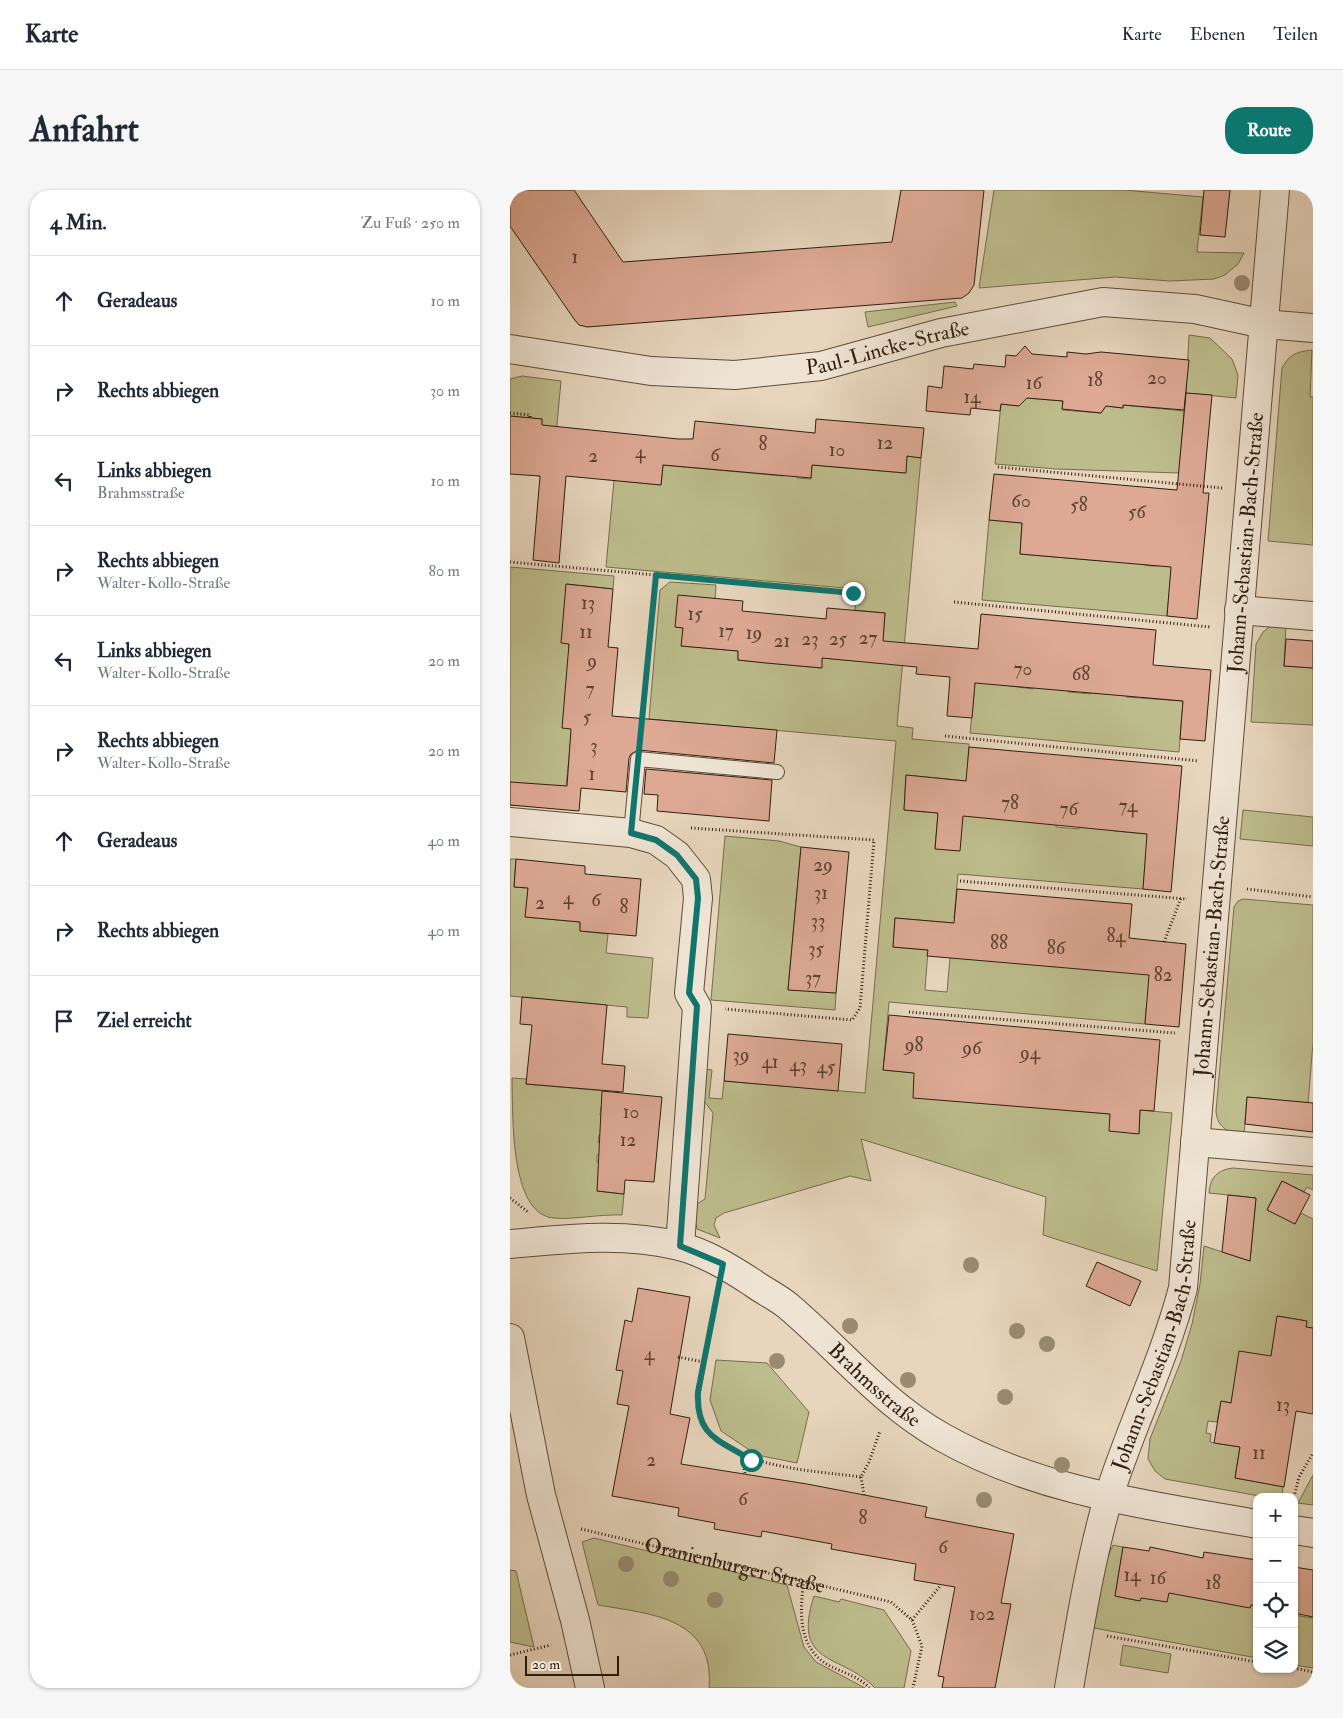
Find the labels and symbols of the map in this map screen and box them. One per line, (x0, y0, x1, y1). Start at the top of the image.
house number: 1 (572, 245, 578, 269)
street label: Paul-Lincke-Straße (804, 315, 972, 382)
house number: 20 (1147, 366, 1167, 390)
house number: 18 (1087, 368, 1103, 392)
house number: 16 (1026, 371, 1044, 395)
house number: 14 (963, 385, 981, 409)
street label: Johann-Sebastian-Bach-Straße (1221, 411, 1270, 675)
house number: 12 (877, 431, 893, 455)
house number: 8 (759, 432, 768, 456)
house number: 10 (829, 438, 845, 462)
house number: 4 (635, 440, 646, 464)
house number: 6 (710, 443, 721, 467)
house number: 2 (588, 444, 598, 468)
house number: 60 (1011, 489, 1031, 513)
house number: 58 (1070, 493, 1088, 517)
house number: 56 (1128, 500, 1147, 524)
route end (842, 582, 865, 605)
house number: 13 (581, 591, 595, 615)
house number: 15 (687, 602, 703, 626)
house number: 17 (718, 619, 734, 643)
house number: 11 (579, 620, 593, 644)
house number: 19 (746, 621, 762, 645)
house number: 27 (859, 626, 877, 650)
house number: 23 (802, 627, 818, 651)
house number: 25 (829, 627, 848, 651)
house number: 21 (774, 629, 790, 653)
house number: 9 (585, 649, 597, 673)
house number: 70 (1014, 657, 1032, 681)
house number: 68 (1072, 662, 1090, 686)
house number: 7 (586, 677, 595, 701)
house number: 5 (583, 705, 592, 729)
house number: 3 (590, 734, 598, 758)
house number: 1 (589, 762, 595, 786)
house number: 78 (1001, 791, 1019, 815)
house number: 74 (1119, 794, 1138, 818)
house number: 76 (1060, 797, 1080, 821)
street label: Johann-Sebastian-Bach-Straße (1188, 815, 1237, 1079)
house number: 29 (813, 853, 833, 877)
house number: 31 (814, 881, 828, 905)
house number: 4 (563, 886, 574, 910)
house number: 6 (591, 888, 602, 912)
house number: 2 (535, 891, 545, 915)
house number: 8 (620, 895, 629, 919)
house number: 33 (811, 909, 825, 933)
house number: 84 (1106, 924, 1126, 948)
house number: 88 (990, 931, 1008, 955)
house number: 86 (1047, 936, 1067, 960)
house number: 35 (808, 937, 824, 961)
house number: 82 (1154, 963, 1172, 987)
house number: 37 (805, 966, 821, 990)
house number: 98 (903, 1033, 923, 1057)
house number: 96 (960, 1036, 983, 1060)
house number: 94 (1018, 1041, 1041, 1065)
house number: 39 (732, 1043, 750, 1067)
house number: 41 (761, 1050, 779, 1074)
house number: 43 (789, 1053, 807, 1077)
house number: 45 (817, 1055, 836, 1079)
house number: 10 (623, 1100, 639, 1124)
house number: 12 (620, 1128, 636, 1152)
street label: Johann-Sebastian-Bach-Straße (1105, 1218, 1203, 1475)
street label: Brahmsstraße (822, 1337, 926, 1434)
house number: 4 (644, 1342, 655, 1366)
house number: 13 (1276, 1393, 1290, 1417)
house number: 11 (1252, 1441, 1266, 1465)
house number: 2 (646, 1448, 656, 1472)
route start (740, 1449, 763, 1472)
house number: 6 (738, 1487, 749, 1511)
house number: 8 (859, 1506, 868, 1530)
street label: Oranienburger Straße (642, 1531, 828, 1600)
house number: 6 (938, 1535, 949, 1559)
house number: 14 (1123, 1563, 1141, 1587)
house number: 16 (1150, 1566, 1168, 1590)
house number: 18 (1205, 1571, 1221, 1595)
house number: 102 (969, 1602, 995, 1626)
scale bar (525, 1653, 619, 1676)

